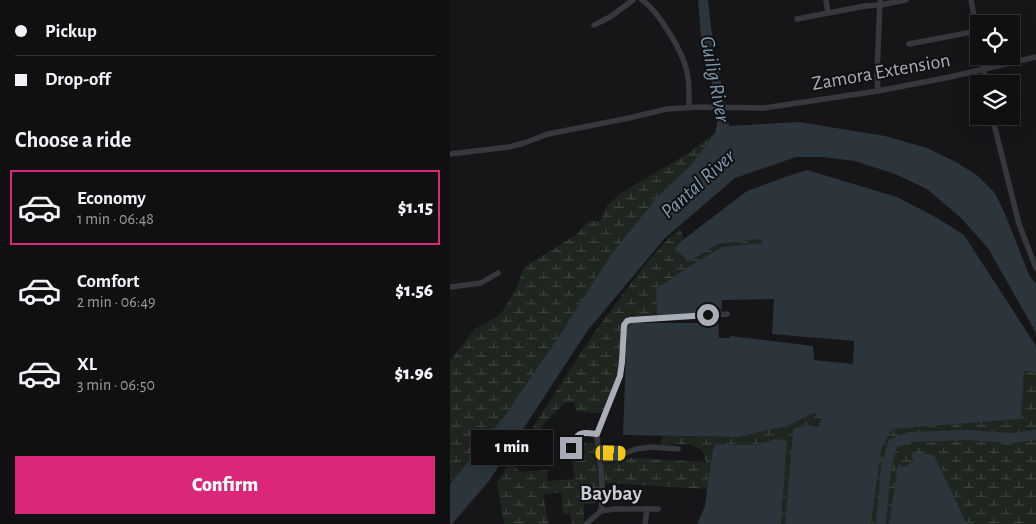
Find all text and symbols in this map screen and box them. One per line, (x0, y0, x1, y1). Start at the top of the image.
map controls (970, 15, 1020, 125)
button: locate (970, 15, 1020, 65)
text: Pickup (45, 22, 97, 41)
water label: Guilig River (696, 34, 734, 125)
street label: Zamora Extension (810, 50, 952, 94)
text: Drop-off (45, 70, 110, 89)
button: layers (970, 75, 1020, 125)
text: Choose a ride (15, 129, 131, 151)
water label: Pantal River (657, 145, 740, 222)
icon: car (17, 185, 62, 230)
text: Economy (77, 189, 146, 208)
text: $1.15 (398, 198, 433, 217)
text: 1 min · 06:48 (77, 211, 154, 227)
icon: car (17, 268, 62, 313)
text: Comfort (77, 272, 139, 291)
text: $1.56 (395, 281, 433, 300)
text: 2 min · 06:49 (77, 294, 156, 310)
route start (697, 304, 719, 326)
icon: car (17, 351, 62, 396)
text: XL (77, 355, 97, 374)
text: $1.96 (394, 364, 433, 383)
text: 3 min · 06:50 (77, 377, 155, 393)
callout: 1 min (471, 430, 554, 466)
route end (560, 437, 582, 459)
text: 1 min (495, 439, 529, 455)
car (595, 445, 626, 461)
button: Confirm (15, 456, 435, 514)
district label: Baybay (580, 483, 643, 504)

